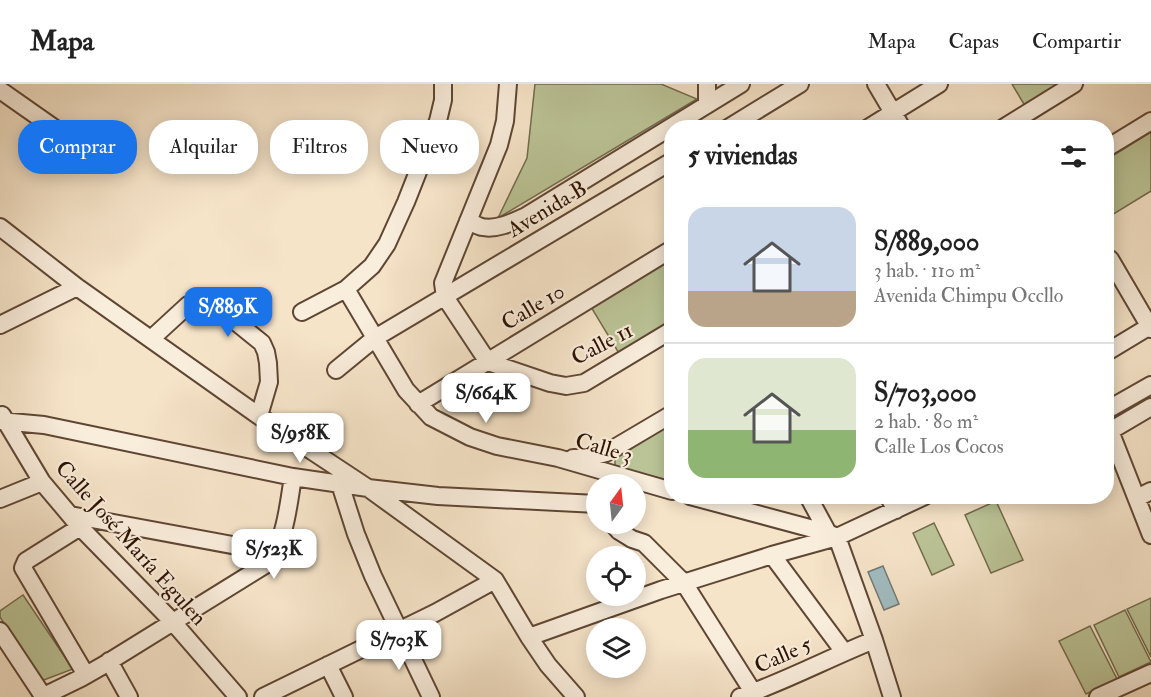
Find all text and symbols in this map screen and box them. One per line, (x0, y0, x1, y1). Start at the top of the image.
text: Mapa (30, 24, 94, 59)
text: Mapa (868, 28, 916, 55)
text: Capas (949, 28, 999, 55)
text: Compartir (1032, 28, 1121, 55)
chip: Comprar (18, 120, 137, 174)
chip: Alquilar (149, 120, 258, 174)
chip: Filtros (270, 120, 368, 174)
chip: Nuevo (380, 120, 479, 174)
text: 5 viviendas (688, 140, 798, 172)
icon: filters (1057, 140, 1090, 173)
street label: Avenida B (501, 174, 592, 244)
text: S/889,000 (874, 226, 979, 258)
icon: home (736, 231, 808, 303)
text: 3 hab. · 110 m² (874, 258, 980, 283)
street label: Calle 10 (496, 277, 570, 337)
text: Avenida Chimpu Occllo (874, 283, 1064, 308)
pin: S/889K (179, 287, 277, 338)
text: S/889K (198, 294, 258, 319)
street label: Calle 11 (566, 316, 638, 372)
pin: S/664K (437, 373, 535, 424)
text: S/703,000 (874, 377, 977, 409)
text: S/664K (455, 380, 517, 405)
icon: home (736, 382, 808, 454)
text: 2 hab. · 80 m² (874, 409, 978, 434)
pin: S/958K (251, 413, 349, 464)
text: S/958K (271, 420, 329, 445)
street label: Calle 3 (572, 426, 636, 470)
text: Calle Los Cocos (874, 434, 1004, 459)
street label: Calle José María Egulen (49, 455, 213, 631)
north arrow (586, 474, 646, 534)
map controls (586, 474, 646, 678)
pin: S/523K (225, 529, 323, 580)
text: S/523K (246, 536, 302, 561)
button: locate (586, 546, 646, 606)
button: layers (586, 618, 646, 678)
pin: S/703K (350, 620, 448, 671)
text: S/703K (370, 627, 428, 652)
street label: Calle 5 (750, 630, 816, 680)

